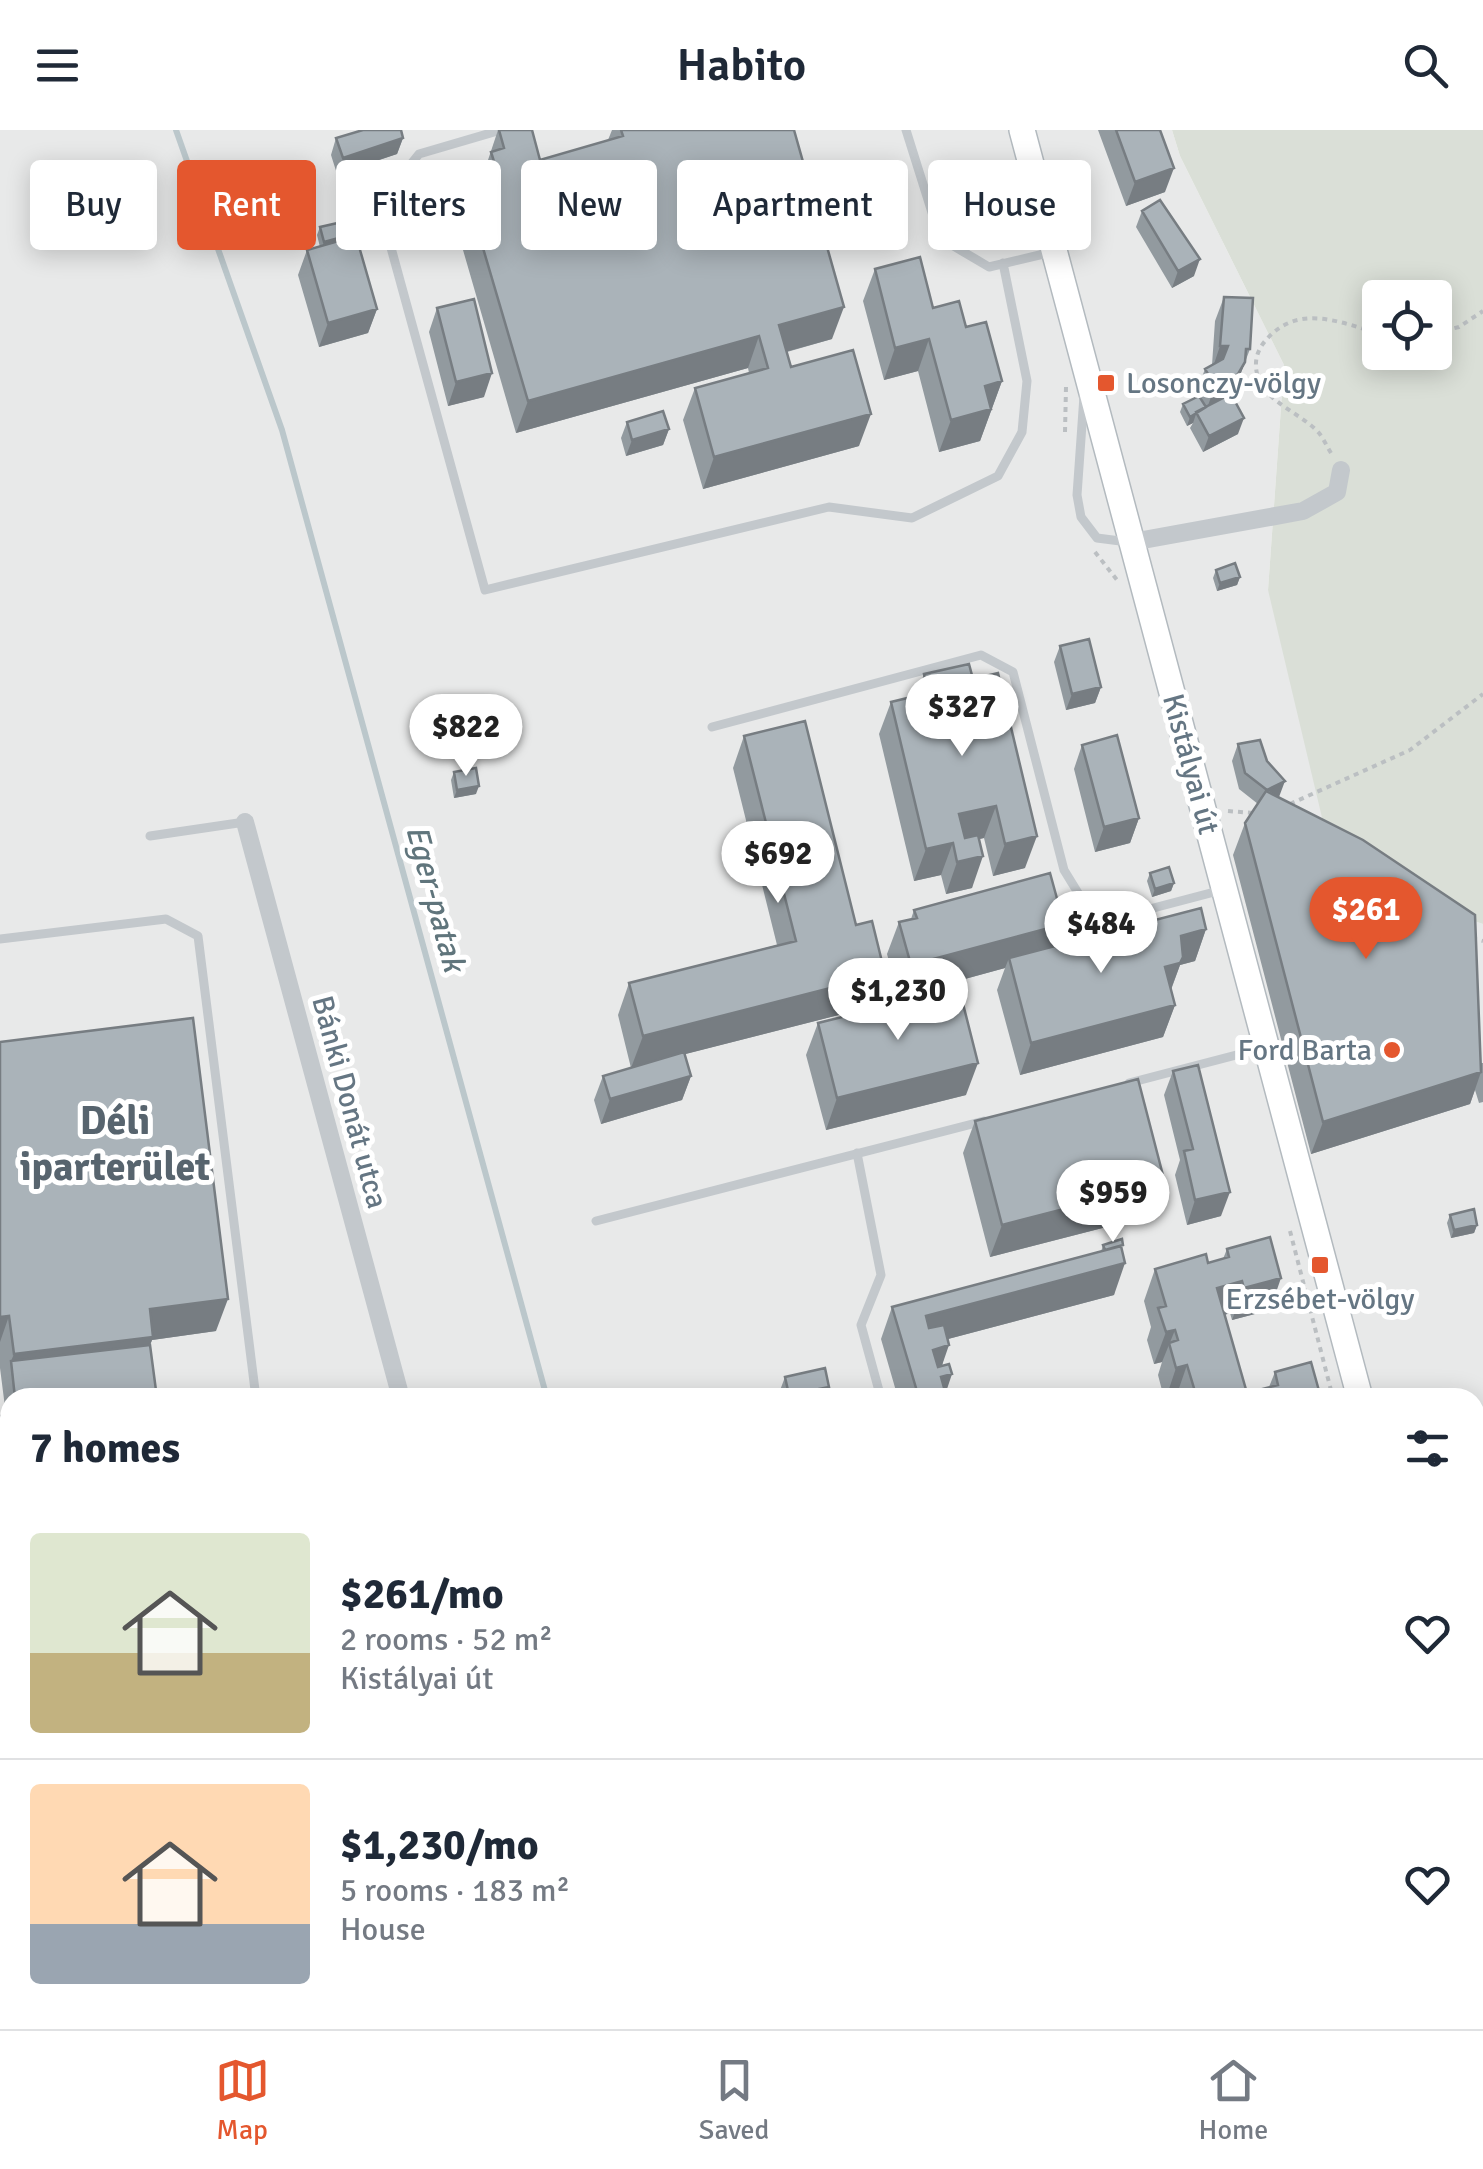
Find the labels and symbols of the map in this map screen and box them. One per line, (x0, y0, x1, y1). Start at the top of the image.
place label: Losonczy-völgy (1126, 365, 1321, 402)
marker: Losonczy-völgy (1095, 372, 1117, 394)
pin: $327 (903, 674, 1021, 759)
street label: Kistályai út (1154, 690, 1227, 838)
pin: $822 (407, 694, 525, 779)
water label: Eger-patak (397, 821, 475, 978)
pin: $692 (719, 821, 837, 906)
pin: $261 (1307, 877, 1425, 962)
pin: $484 (1042, 891, 1160, 976)
pin: $1,230 (817, 958, 979, 1043)
street label: Bánki Donát utca (303, 992, 396, 1213)
place label: Ford Barta (1238, 1032, 1372, 1069)
marker: Ford Barta (1381, 1039, 1403, 1061)
district label: Déli iparterület (20, 1096, 210, 1192)
pin: $959 (1054, 1160, 1172, 1245)
marker: Erzsébet-völgy (1309, 1254, 1331, 1276)
place label: Erzsébet-völgy (1226, 1281, 1414, 1318)

